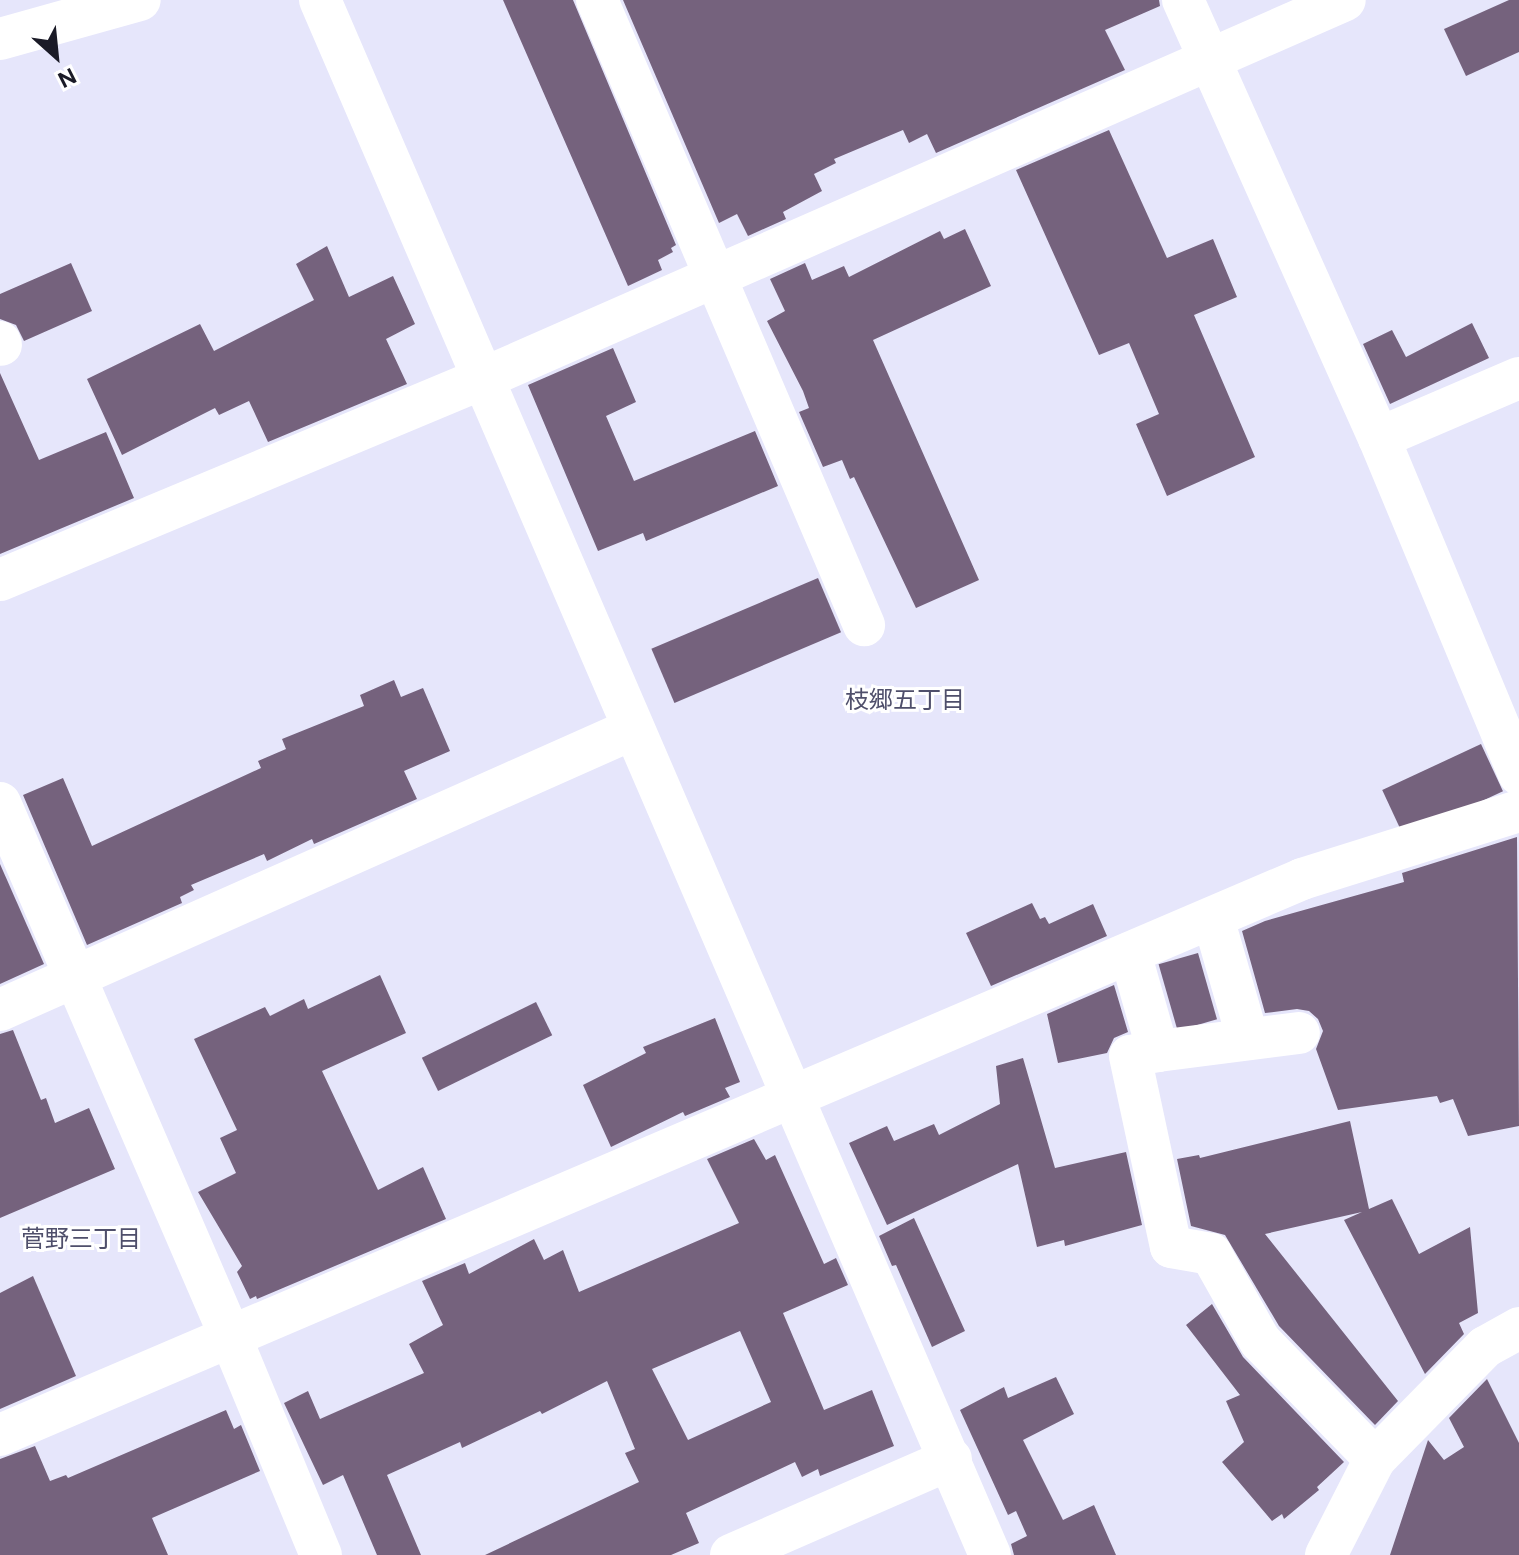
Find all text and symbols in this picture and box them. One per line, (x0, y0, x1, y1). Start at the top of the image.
north arrow (16, 16, 96, 96)
text: N (53, 62, 81, 94)
district label: 枝郷五丁目 (845, 686, 965, 714)
district label: 菅野三丁目 (21, 1225, 141, 1253)

